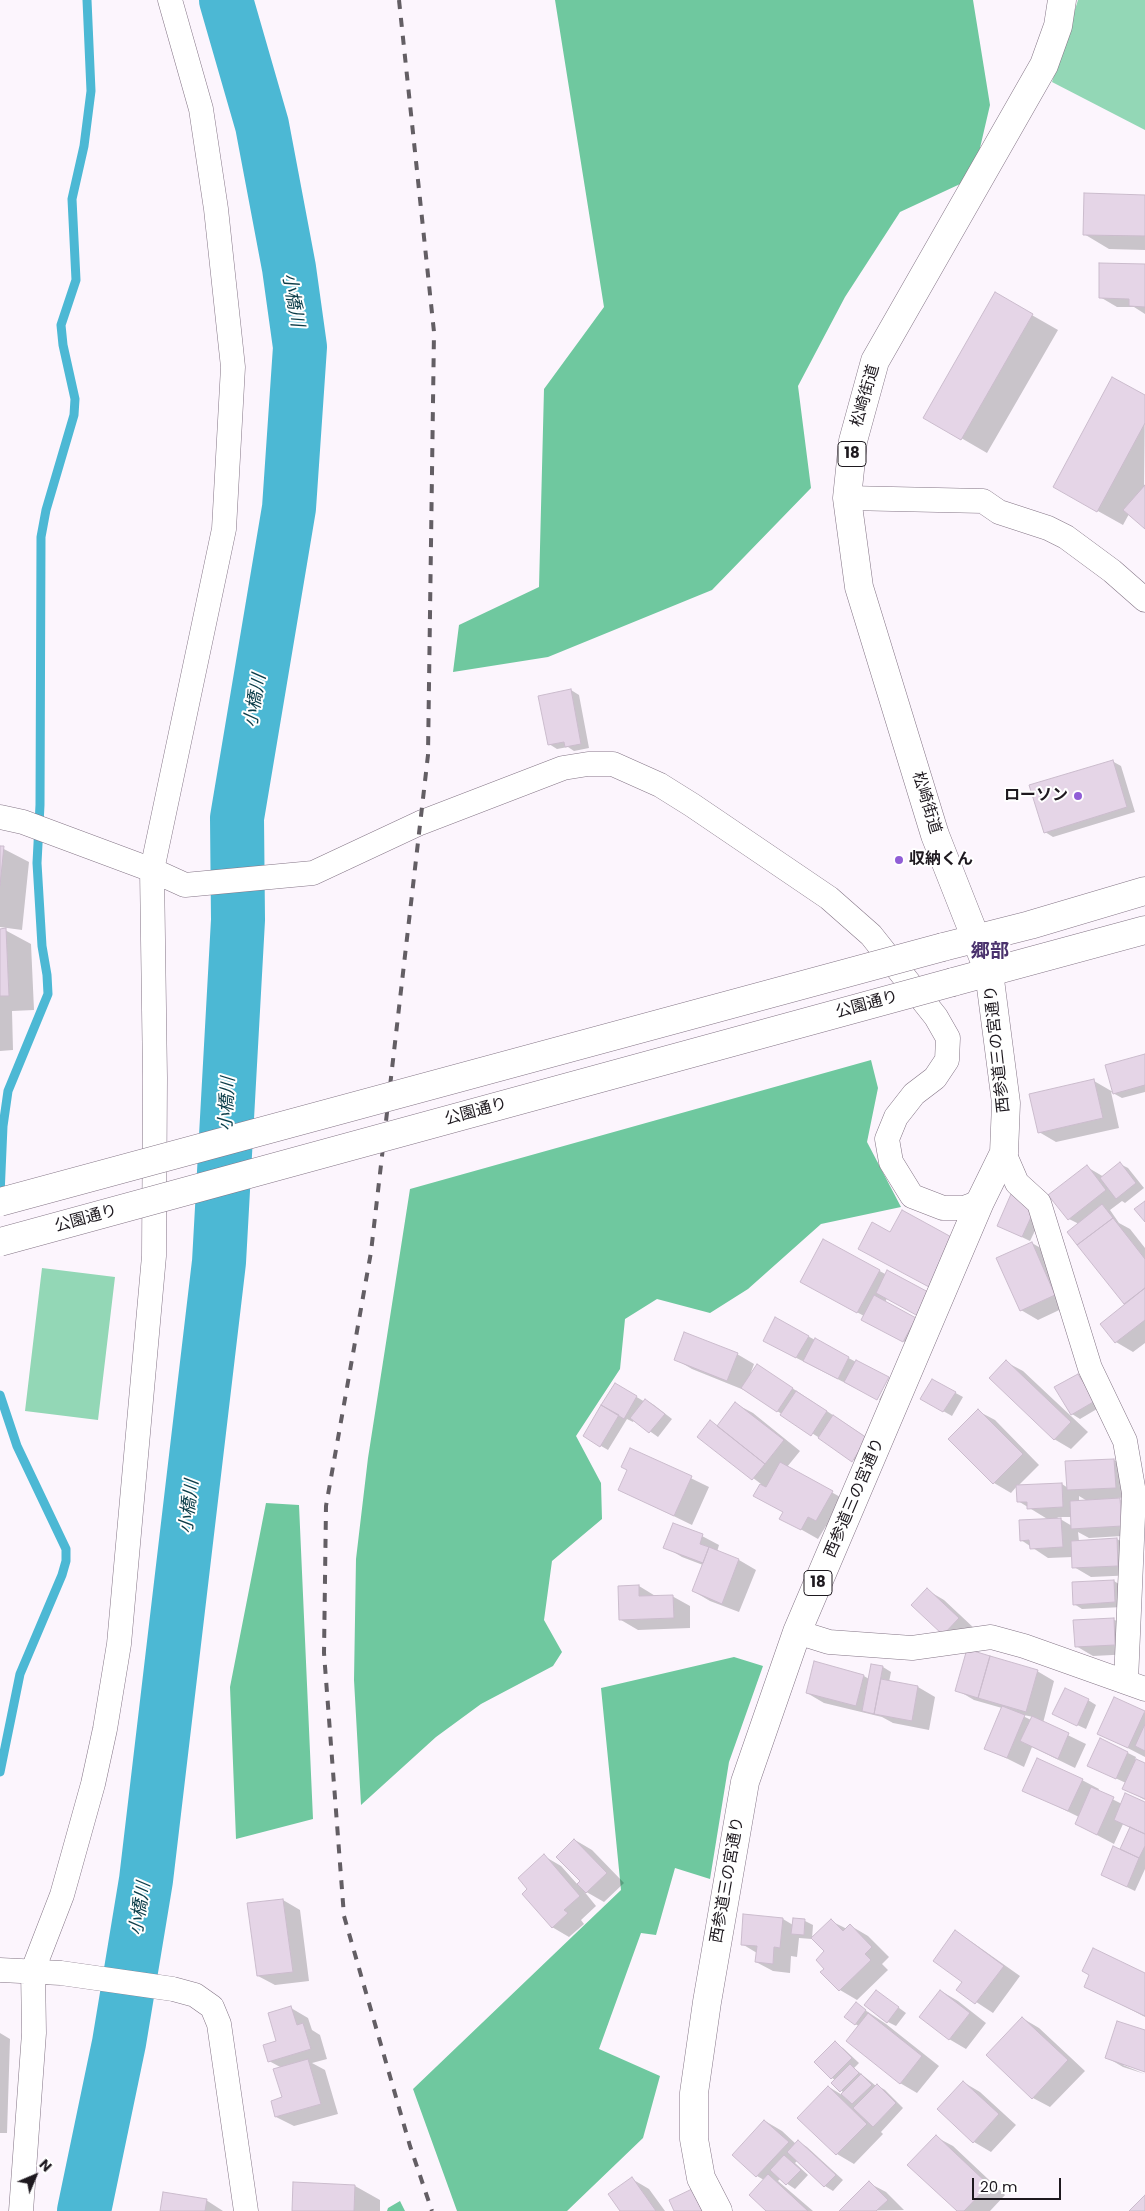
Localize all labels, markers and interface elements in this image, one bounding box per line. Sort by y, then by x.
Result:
water label: 小橋川 [277,272,307,328]
street label: 松崎街道 [848,363,884,429]
road number: 18 [838,442,866,466]
water label: 小橋川 [241,673,271,729]
street label: 松崎街道 [907,770,945,836]
place label: ローソン [1004,786,1068,806]
marker: ローソン [1072,790,1084,802]
place label: 収納くん [909,850,973,870]
marker: 収納くん [893,854,905,866]
district label: 郷部 [971,941,1009,963]
street label: 西参道三の宮通り [982,984,1014,1114]
street label: 公園通り [834,987,900,1023]
water label: 小橋川 [216,1076,240,1132]
street label: 公園通り [443,1094,509,1130]
street label: 公園通り [53,1201,119,1237]
street label: 西参道三の宮通り [821,1435,889,1561]
water label: 小橋川 [176,1479,204,1535]
road number: 18 [804,1570,832,1596]
street label: 西参道三の宮通り [707,1815,749,1945]
water label: 小橋川 [126,1881,156,1937]
north arrow [10,2151,60,2201]
text: N [35,2155,56,2176]
scale bar [975,2168,1064,2200]
text: 20 m [980,2176,1018,2197]

